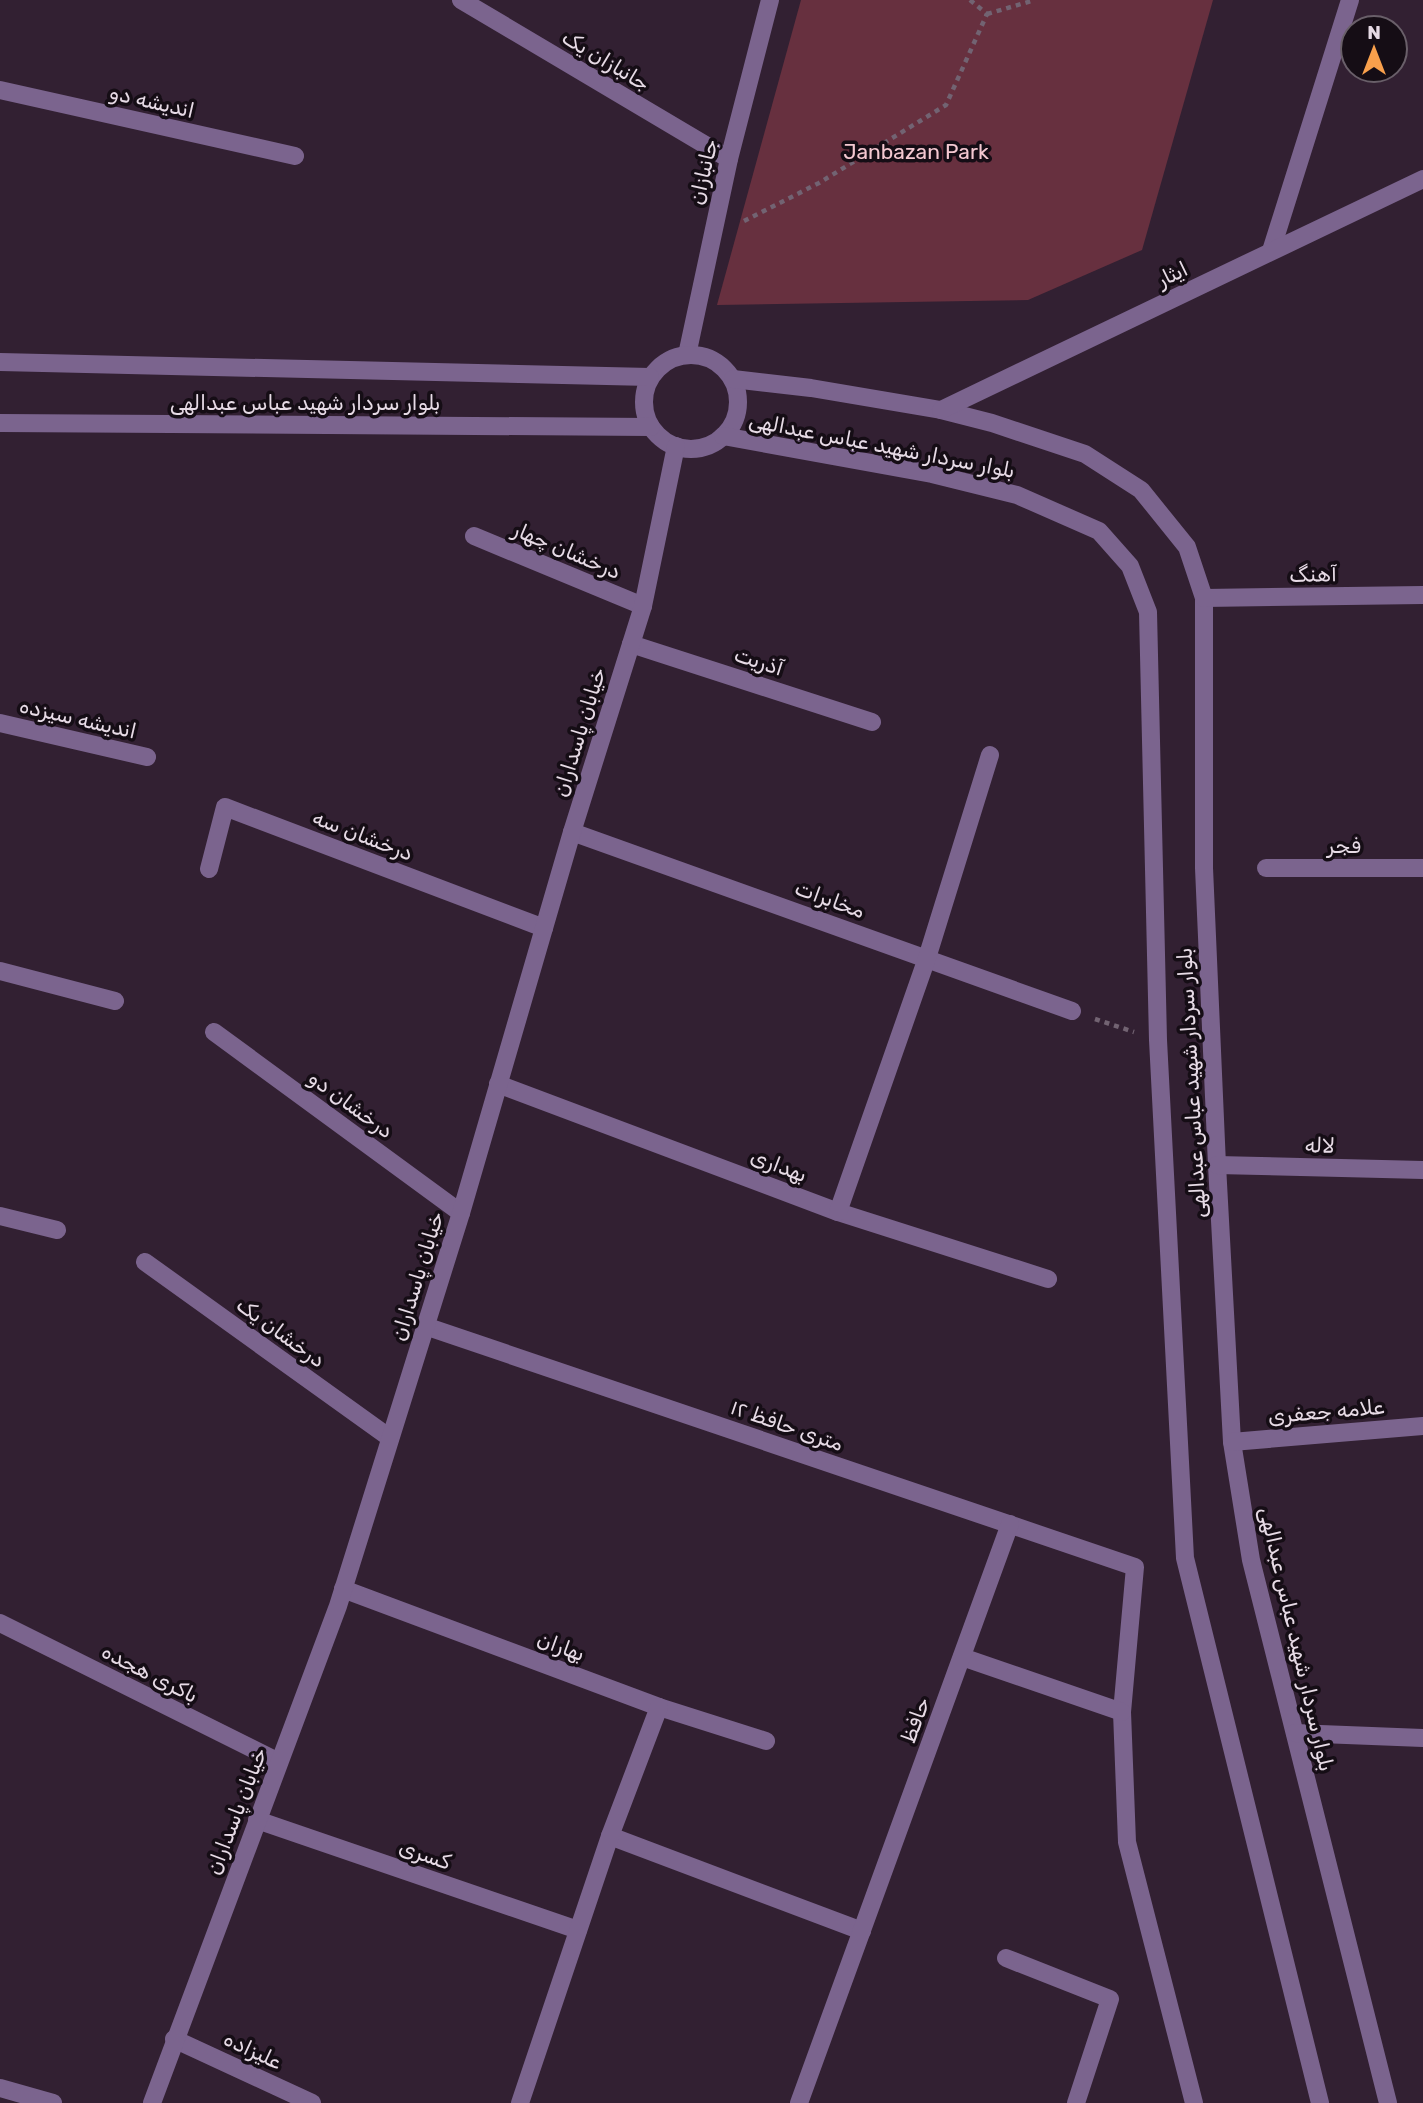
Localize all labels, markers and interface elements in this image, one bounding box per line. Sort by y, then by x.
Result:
north arrow [1339,14,1409,84]
text: N [1367,21,1381,44]
street label: جانبازان یک [558,24,654,96]
street label: اندیشه دو [107,79,197,124]
street label: جانبازان [683,137,723,207]
park label: Janbazan Park [843,139,989,164]
street label: ایثار [1151,256,1192,293]
street label: بلوار سردار شهید عباس عبدالهی [170,390,440,415]
street label: بلوار سردار شهید عباس عبدالهی [747,407,1017,483]
street label: درخشان چهار [507,515,625,585]
street label: آهنگ [1289,561,1337,587]
street label: آذریت [731,641,787,681]
street label: خیابان پاسداران [547,664,612,800]
street label: اندیشه سیزده [17,692,139,744]
street label: درخشان سه [309,804,417,866]
street label: فجر [1325,833,1361,858]
street label: مخابرات [792,875,868,923]
street label: بلوار سردار شهید عباس عبدالهی [1171,947,1211,1219]
street label: درخشان دو [303,1065,398,1144]
street label: لاله [1304,1132,1336,1158]
street label: بهداری [747,1143,811,1187]
street label: خیابان پاسداران [385,1208,450,1344]
street label: درخشان یک [232,1292,330,1372]
street label: علامه جعفری [1267,1393,1385,1429]
street label: ۱۲ متری حافظ [727,1394,847,1456]
street label: بلوار سردار شهید عباس عبدالهی [1254,1504,1340,1774]
street label: بهاران [534,1626,588,1666]
street label: باکری هجده [98,1638,202,1708]
street label: حافظ [895,1694,935,1746]
street label: خیابان پاسداران [200,1744,274,1879]
street label: کسری [396,1834,455,1875]
street label: علیزاده [220,2026,286,2074]

